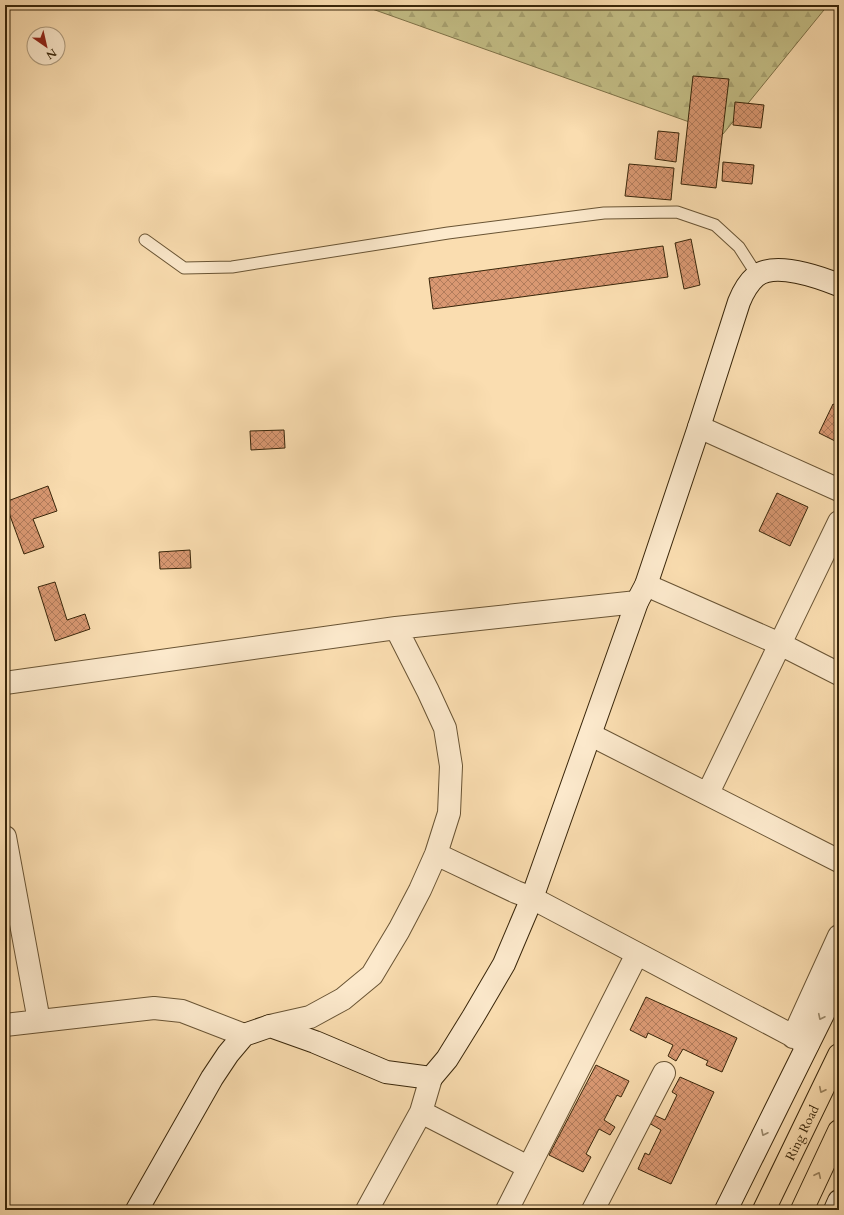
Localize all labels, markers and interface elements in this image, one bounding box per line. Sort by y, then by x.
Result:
north arrow [26,26,66,66]
text: N [43,45,59,63]
one-way arrow [818,1012,826,1020]
one-way arrow [819,1086,827,1093]
street label: Ring Road [781,1102,823,1164]
one-way arrow [761,1129,769,1136]
one-way arrow [813,1171,821,1179]

